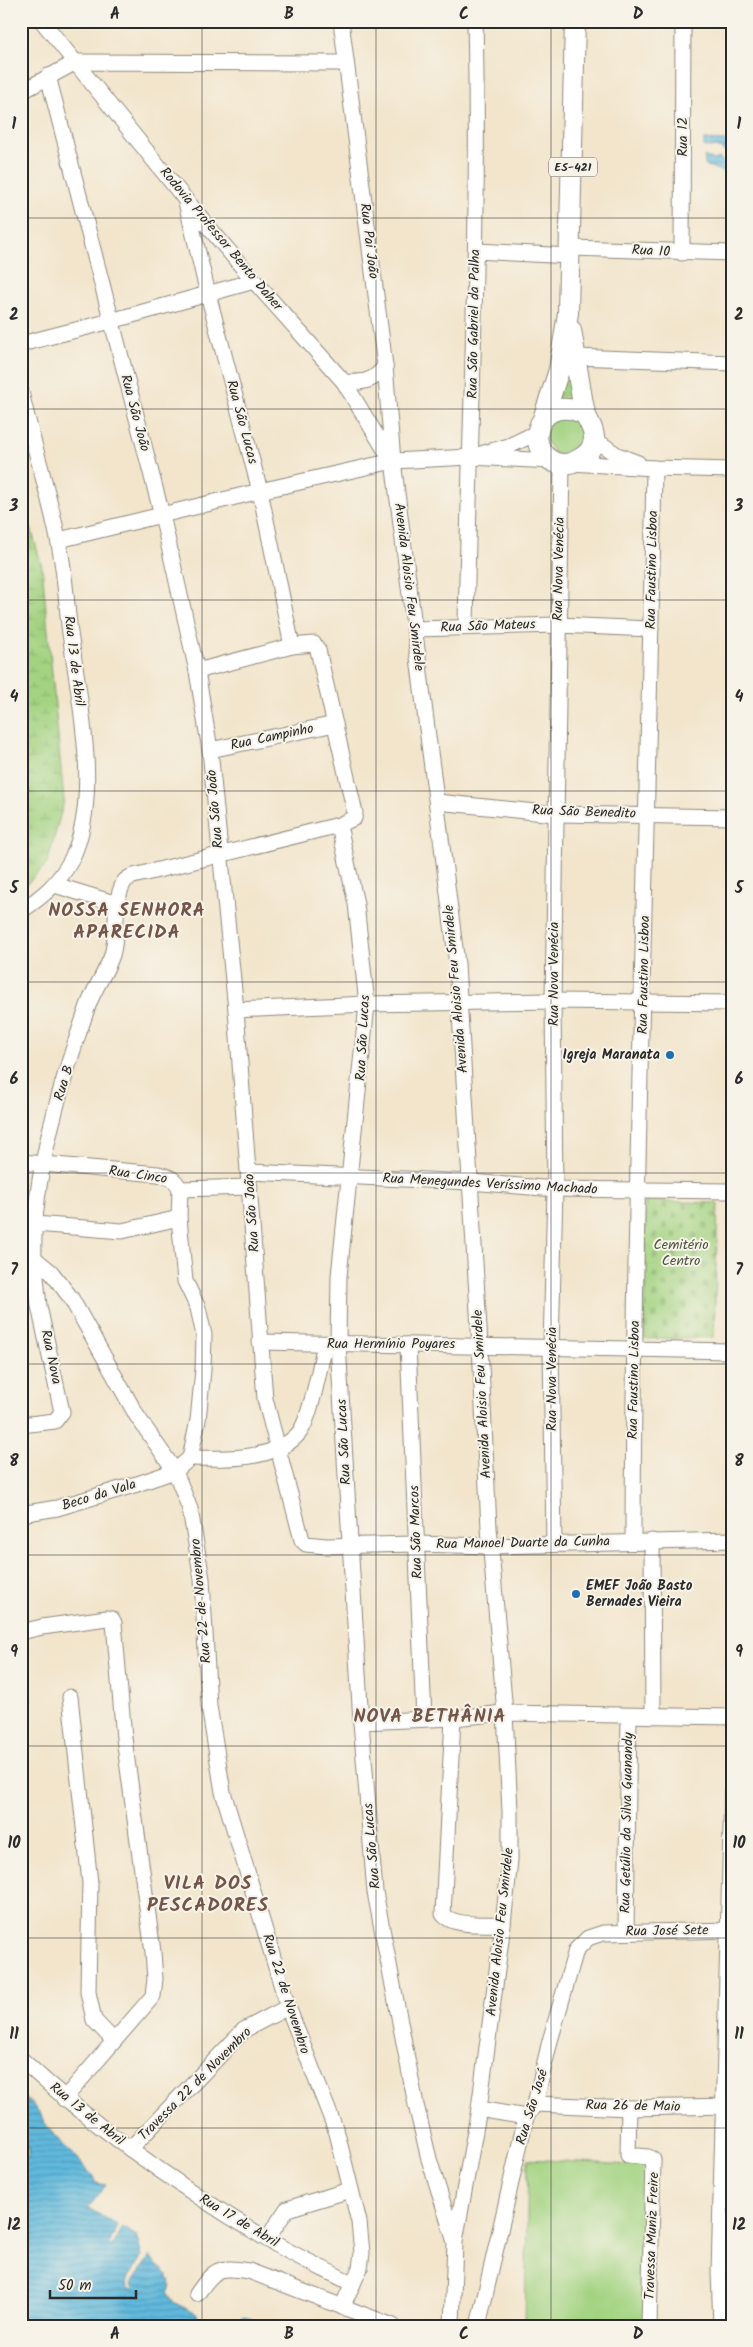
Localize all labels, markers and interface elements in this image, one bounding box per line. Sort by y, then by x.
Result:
text: A [110,2,120,27]
text: B [284,2,294,27]
text: C [459,2,469,27]
text: D [633,2,644,27]
text: 1 [12,112,17,137]
text: 1 [737,112,742,137]
street label: Rua 12 [672,117,694,157]
road number: ES-421 [549,158,597,176]
street label: Rodovia Professor Bento Daher [154,162,289,317]
street label: Rua Pai João [353,202,385,280]
street label: Rua 10 [631,239,671,263]
street label: Rua São Gabriel da Palha [462,249,486,399]
text: 2 [9,303,19,328]
text: 2 [734,303,744,328]
street label: Rua São João [114,372,156,454]
street label: Rua São Lucas [220,378,264,467]
text: 3 [9,494,19,519]
text: 3 [734,494,744,519]
street label: Avenida Aloisio Feu Smirdele [388,502,430,673]
street label: Rua Faustino Lisboa [640,510,664,630]
street label: Rua Nova Venécia [547,517,571,621]
street label: Rua São Mateus [440,613,536,639]
street label: Rua 13 de Abril [58,614,91,708]
text: 4 [10,685,19,710]
text: 4 [735,685,744,710]
street label: Rua Campinho [228,717,316,757]
street label: Rua São João [201,769,229,849]
street label: Rua São Benedito [532,799,636,825]
text: 5 [9,876,20,901]
text: 5 [734,876,745,901]
district label: NOSSA SENHORA APARECIDA [48,896,206,948]
street label: Avenida Aloisio Feu Smirdele [438,903,474,1074]
street label: Rua Faustino Lisboa [632,915,656,1035]
street label: Rua Nova Venécia [543,922,565,1026]
street label: Rua São Lucas [350,994,376,1082]
place label: Igreja Maranata [563,1044,660,1066]
marker: Igreja Maranata [664,1049,676,1061]
street label: Rua B [48,1062,80,1103]
text: 6 [10,1067,19,1092]
text: 6 [735,1067,744,1092]
street label: Rua Cinco [107,1160,169,1190]
street label: Rua Menegundes Veríssimo Machado [382,1167,598,1201]
street label: Rua São João [238,1173,266,1253]
park label: Cemitério Centro [653,1234,709,1272]
text: 7 [10,1258,18,1283]
text: 7 [735,1258,743,1283]
street label: Avenida Aloisio Feu Smirdele [467,1308,497,1479]
street label: Rua Faustino Lisboa [622,1320,646,1440]
street label: Rua Nova Venécia [541,1327,563,1431]
street label: Rua Nova [34,1328,68,1386]
street label: Rua Hermínio Poyares [327,1333,455,1355]
street label: Rua São Lucas [331,1398,357,1486]
text: 8 [9,1449,19,1474]
text: 8 [734,1449,744,1474]
street label: Beco da Vala [59,1473,139,1517]
street label: Rua São Marcos [403,1485,429,1579]
street label: Rua Manoel Duarte da Cunha [436,1530,610,1556]
street label: Rua 22 de Novembro [185,1538,217,1664]
place label: EMEF João Basto Bernades Vieira [586,1575,693,1613]
marker: EMEF João Basto Bernades Vieira [570,1588,582,1600]
text: 9 [10,1640,18,1665]
text: 9 [735,1640,743,1665]
district label: NOVA BETHÂNIA [354,1702,507,1732]
street label: Rua Getúlio da Silva Guanandy [614,1732,640,1914]
street label: Rua São Lucas [357,1802,387,1890]
text: 10 [7,1831,21,1856]
text: 10 [732,1831,746,1856]
street label: Avenida Aloisio Feu Smirdele [480,1846,520,2017]
district label: VILA DOS PESCADORES [147,1869,269,1921]
street label: Rua José Sete [625,1919,709,1943]
street label: Rua 22 de Novembro [256,1931,316,2057]
text: 11 [9,2022,19,2047]
street label: Travessa 22 de Novembro [133,2022,257,2146]
text: 11 [734,2022,744,2047]
street label: Rua São José [510,2066,554,2148]
street label: Rua 13 de Abril [45,2077,130,2152]
street label: Rua 26 de Maio [585,2094,681,2118]
street label: Travessa Muniz Freire [639,2171,665,2300]
street label: Rua 17 de Abril [195,2188,284,2254]
text: 12 [7,2213,21,2238]
text: 12 [732,2213,746,2238]
scale bar [50,2267,136,2299]
text: 50 m [58,2274,92,2298]
text: A [110,2322,120,2347]
text: B [284,2322,294,2347]
text: C [459,2322,469,2347]
text: D [633,2322,644,2347]

